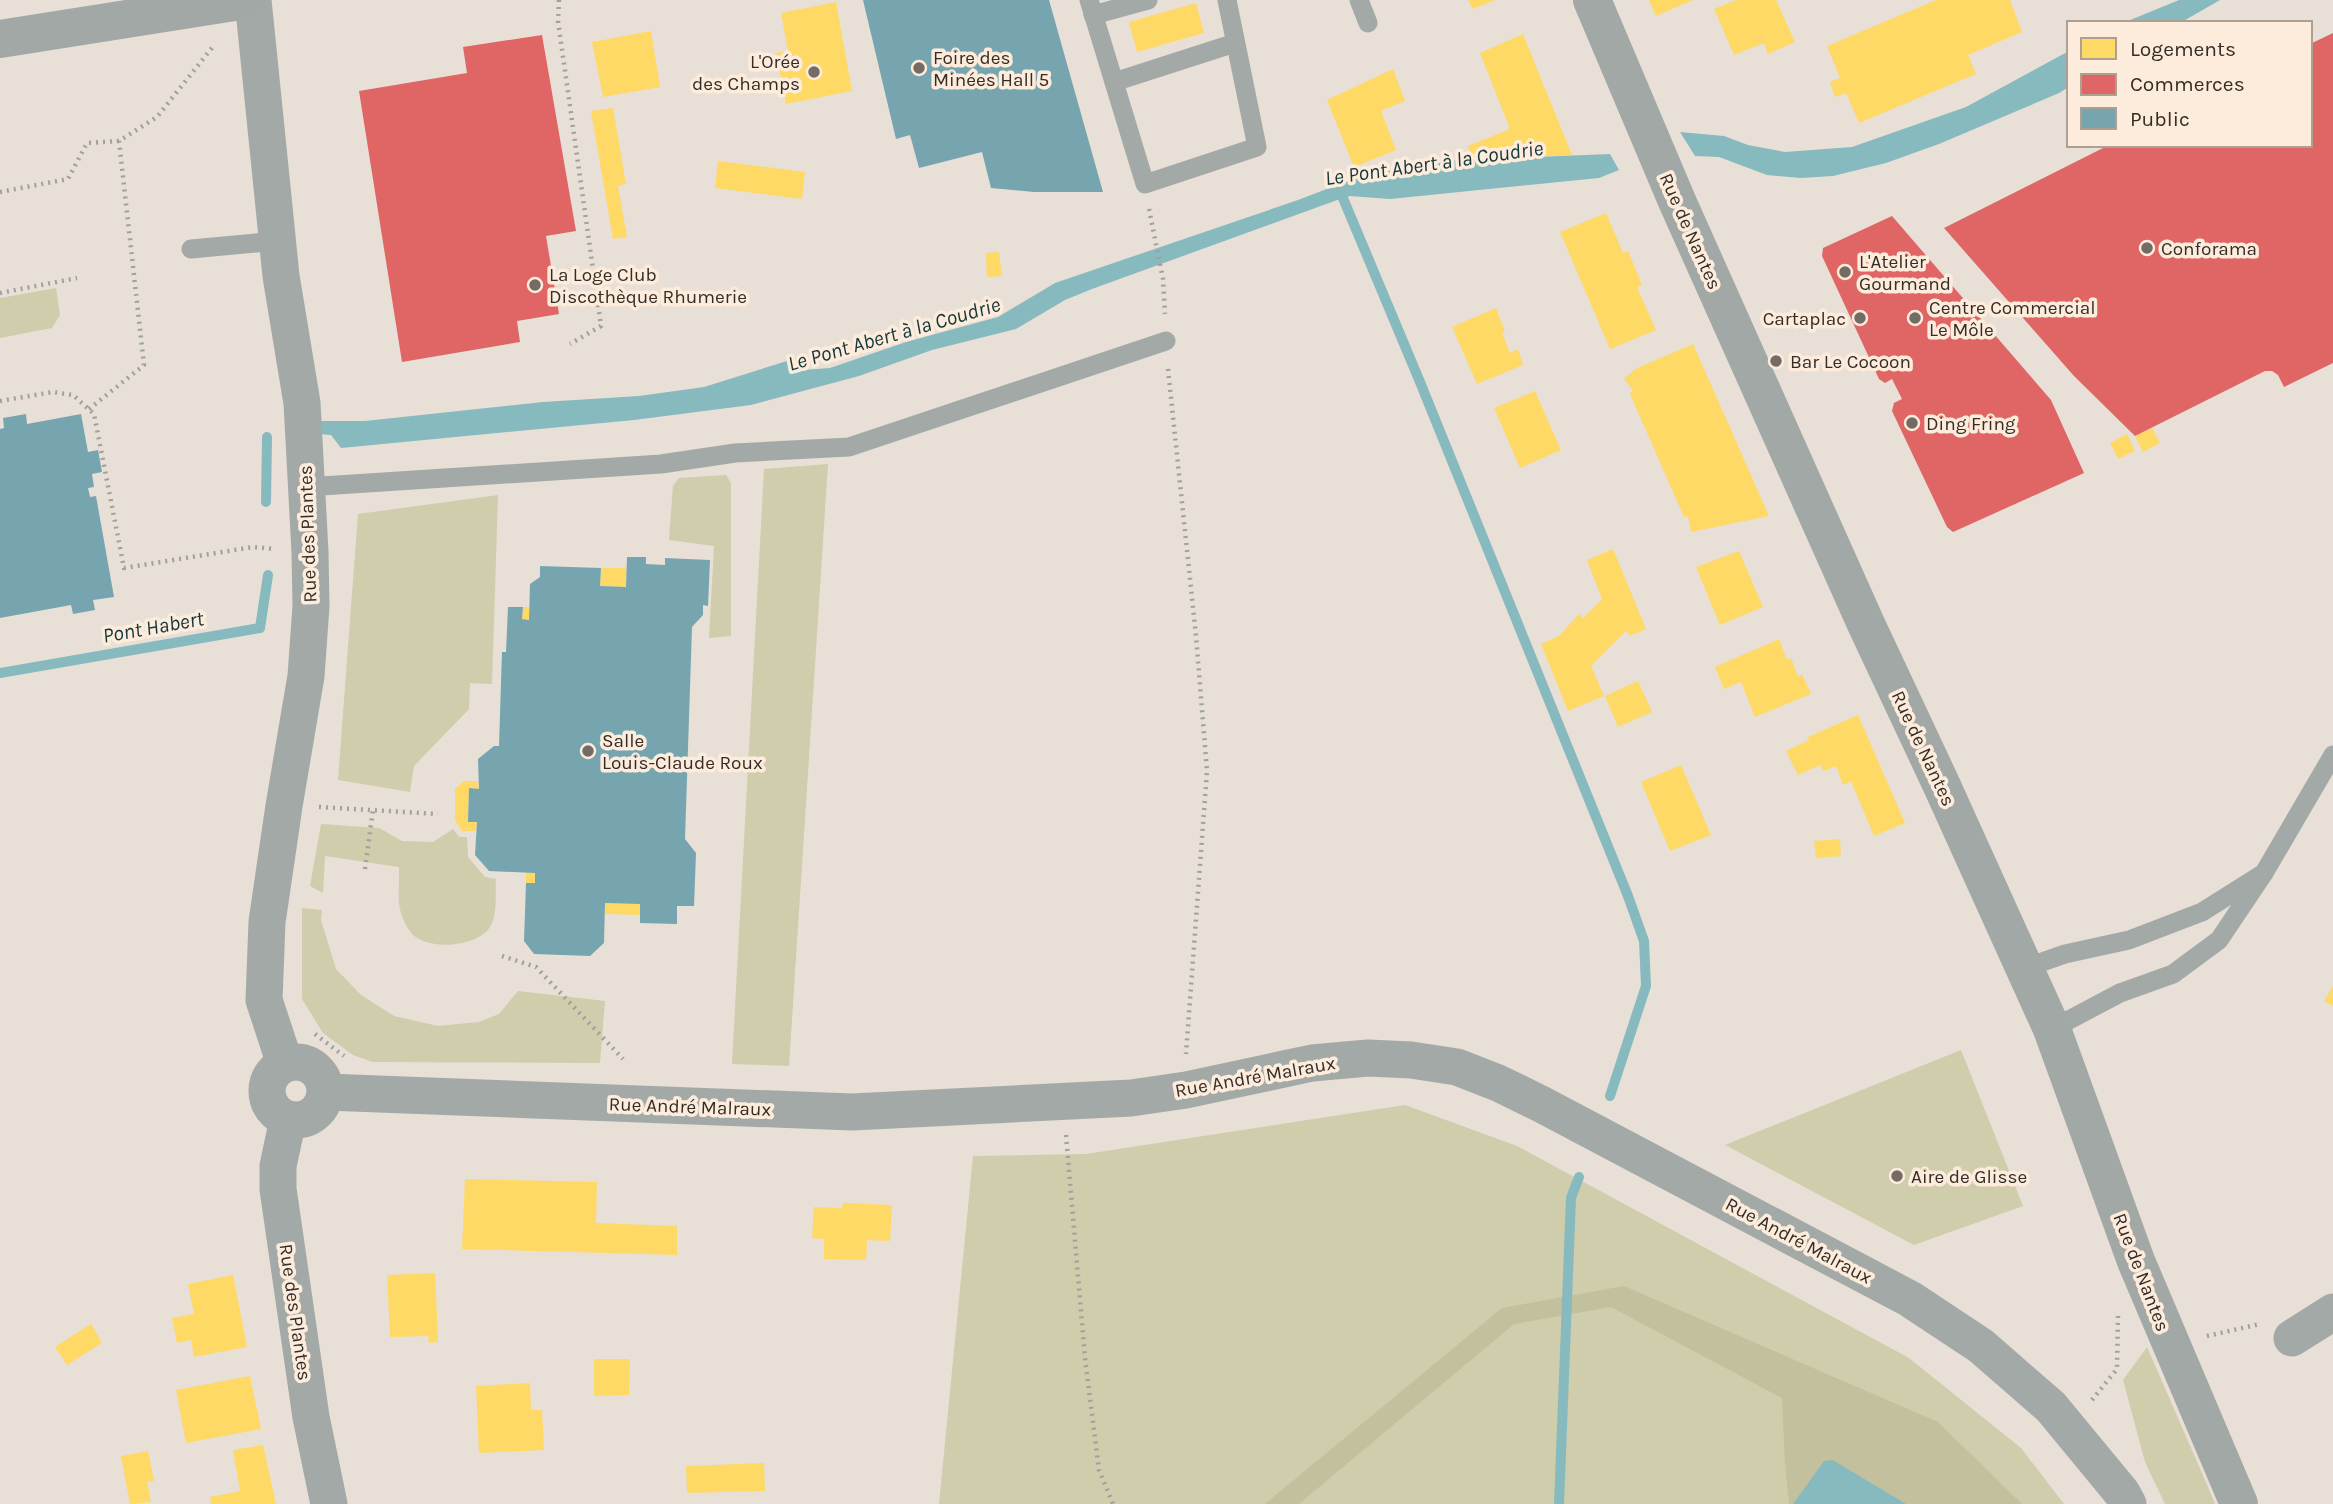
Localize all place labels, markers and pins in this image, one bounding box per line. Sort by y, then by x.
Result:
place label: Foire des Minées Hall 5 [933,47,1049,91]
place label: L'Orée des Champs [692,51,800,95]
marker: Foire des Minées Hall 5 [911,60,927,76]
marker: L'Orée des Champs [806,64,822,80]
place label: Conforama [2161,238,2257,260]
marker: Conforama [2139,240,2155,256]
place label: L'Atelier Gourmand [1859,251,1951,295]
place label: La Loge Club Discothèque Rhumerie [549,264,747,308]
marker: L'Atelier Gourmand [1837,264,1853,280]
marker: La Loge Club Discothèque Rhumerie [527,277,543,293]
place label: Centre Commercial Le Môle [1929,297,2096,341]
place label: Cartaplac [1763,308,1846,330]
marker: Cartaplac [1852,310,1868,326]
marker: Centre Commercial Le Môle [1907,310,1923,326]
place label: Bar Le Cocoon [1790,351,1911,373]
marker: Bar Le Cocoon [1768,353,1784,369]
place label: Ding Fring [1926,413,2016,435]
marker: Ding Fring [1904,415,1920,431]
place label: Salle Louis-Claude Roux [602,730,763,774]
marker: Salle Louis-Claude Roux [580,743,596,759]
place label: Aire de Glisse [1911,1166,2027,1188]
marker: Aire de Glisse [1889,1168,1905,1184]

